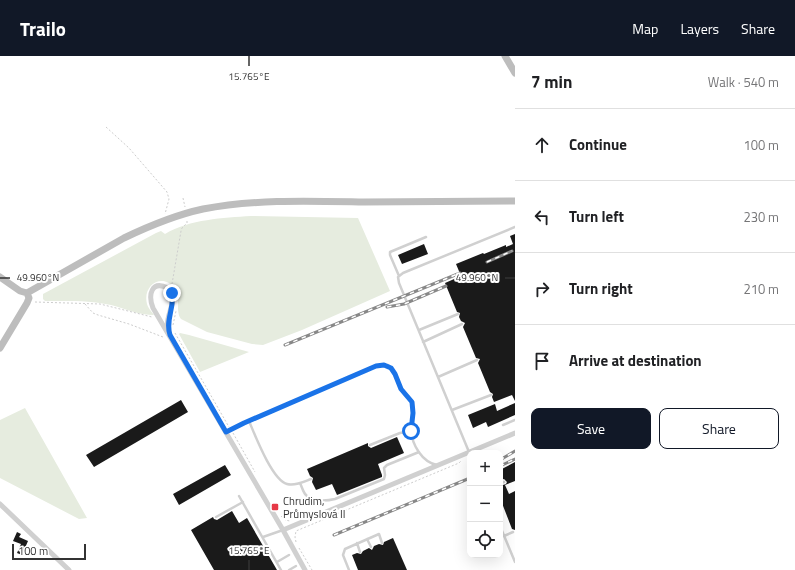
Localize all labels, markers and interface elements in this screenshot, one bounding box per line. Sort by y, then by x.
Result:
text: Trailo [20,14,66,43]
text: Map [632,18,658,39]
text: Layers [680,18,719,39]
text: Share [741,18,775,39]
text: 15.765°E [228,69,270,84]
text: 7 min [531,69,572,95]
text: Walk · 540 m [708,72,779,92]
text: Continue [569,133,627,156]
icon: ahead [531,134,553,156]
text: 100 m [743,135,779,155]
text: Turn left [569,205,624,228]
icon: left [531,206,553,228]
text: 230 m [743,207,779,227]
text: 49.960°N [17,270,59,285]
text: 49.960°N [456,270,498,285]
text: Turn right [569,277,633,300]
icon: right [531,278,553,300]
text: 210 m [743,279,779,299]
route end [163,284,181,302]
text: Arrive at destination [569,349,702,372]
icon: arrive [531,350,553,372]
button: Save [531,408,651,449]
button: Share [659,408,779,449]
route start [402,422,420,440]
map controls [467,450,503,558]
button: + [467,450,503,486]
button: − [467,486,503,522]
place label: Chrudim, Průmyslová II [283,493,345,522]
marker: Chrudim, Průmyslová II [270,502,280,512]
button: locate [467,522,503,558]
scale bar [12,542,86,561]
text: 100 m [18,543,48,559]
text: 15.765°E [228,543,270,558]

